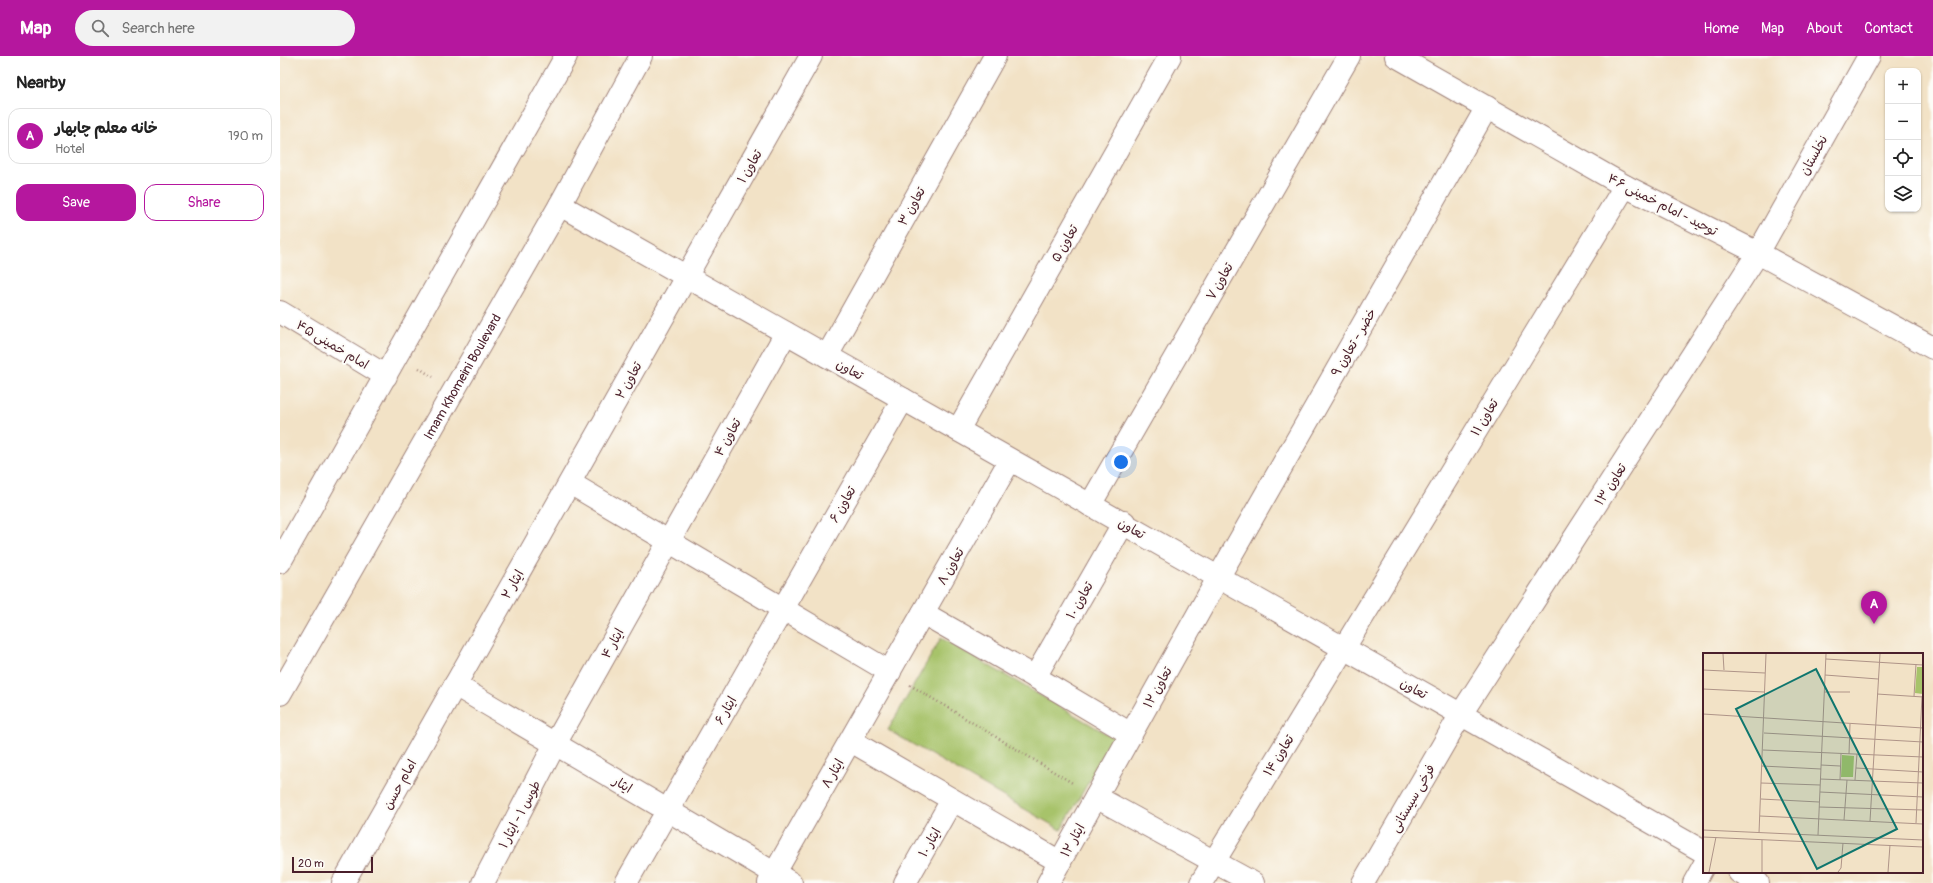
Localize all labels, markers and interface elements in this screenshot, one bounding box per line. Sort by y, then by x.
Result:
search box [75,10,355,46]
text: Map [20,16,51,40]
icon: search [89,17,111,39]
text: Search here [121,19,195,38]
text: Home [1704,20,1739,37]
text: Map [1761,20,1784,37]
text: About [1806,20,1842,37]
text: Contact [1864,20,1913,37]
map controls [1885,68,1921,212]
button: + [1885,68,1921,104]
text: Nearby [16,72,65,93]
button: − [1885,104,1921,140]
text: خانه معلم چابهار [55,119,158,138]
text: A [26,128,34,144]
text: 190 m [228,128,263,144]
street label: نخلستان [1796,133,1831,178]
button: locate [1885,140,1921,176]
text: Hotel [55,141,85,157]
street label: تعاون ۱ [734,147,766,186]
street label: توحید - امام خمینی ۴۶ [1604,170,1720,241]
button: layers [1885,176,1921,212]
button: Save [16,184,136,221]
button: Share [144,184,264,221]
street label: تعاون ۳ [895,184,929,229]
street label: تعاون ۵ [1048,222,1082,265]
street label: تعاون ۷ [1203,260,1237,303]
street label: خضر - تعاون ۹ [1328,305,1380,380]
street label: Imam Khomeini Boulevard [421,311,505,442]
street label: امام خمینی ۴۵ [292,317,372,375]
street label: تعاون [833,356,866,384]
street label: تعاون ۲ [612,359,646,402]
street label: تعاون ۱۱ [1468,396,1502,439]
street label: تعاون ۴ [711,415,745,459]
your location [1111,452,1131,472]
street label: تعاون ۱۳ [1591,460,1630,508]
street label: تعاون ۶ [826,483,860,525]
street label: تعاون [1115,515,1148,543]
street label: تعاون ۸ [934,545,968,588]
street label: ایثار ۲ [498,567,528,602]
street label: تعاون ۱۰ [1063,579,1097,622]
pin: A [1861,591,1887,624]
street label: ایثار ۴ [598,626,628,661]
inset map [1703,653,1923,873]
street label: تعاون ۱۲ [1140,664,1176,711]
street label: تعاون [1397,675,1430,703]
street label: ایثار ۶ [711,693,740,728]
street label: تعاون ۱۴ [1260,732,1298,779]
street label: ایثار ۸ [818,756,848,791]
street label: امام حسن [380,757,422,813]
street label: فرخی سیستانی [1387,762,1440,836]
street label: ایثار [609,772,635,797]
street label: طوس ۱ - ایثار ۱ [495,778,544,851]
street label: ایثار ۱۲ [1057,821,1089,860]
street label: ایثار ۱۰ [915,825,945,860]
scale bar [292,855,373,874]
text: 20 m [298,857,324,870]

